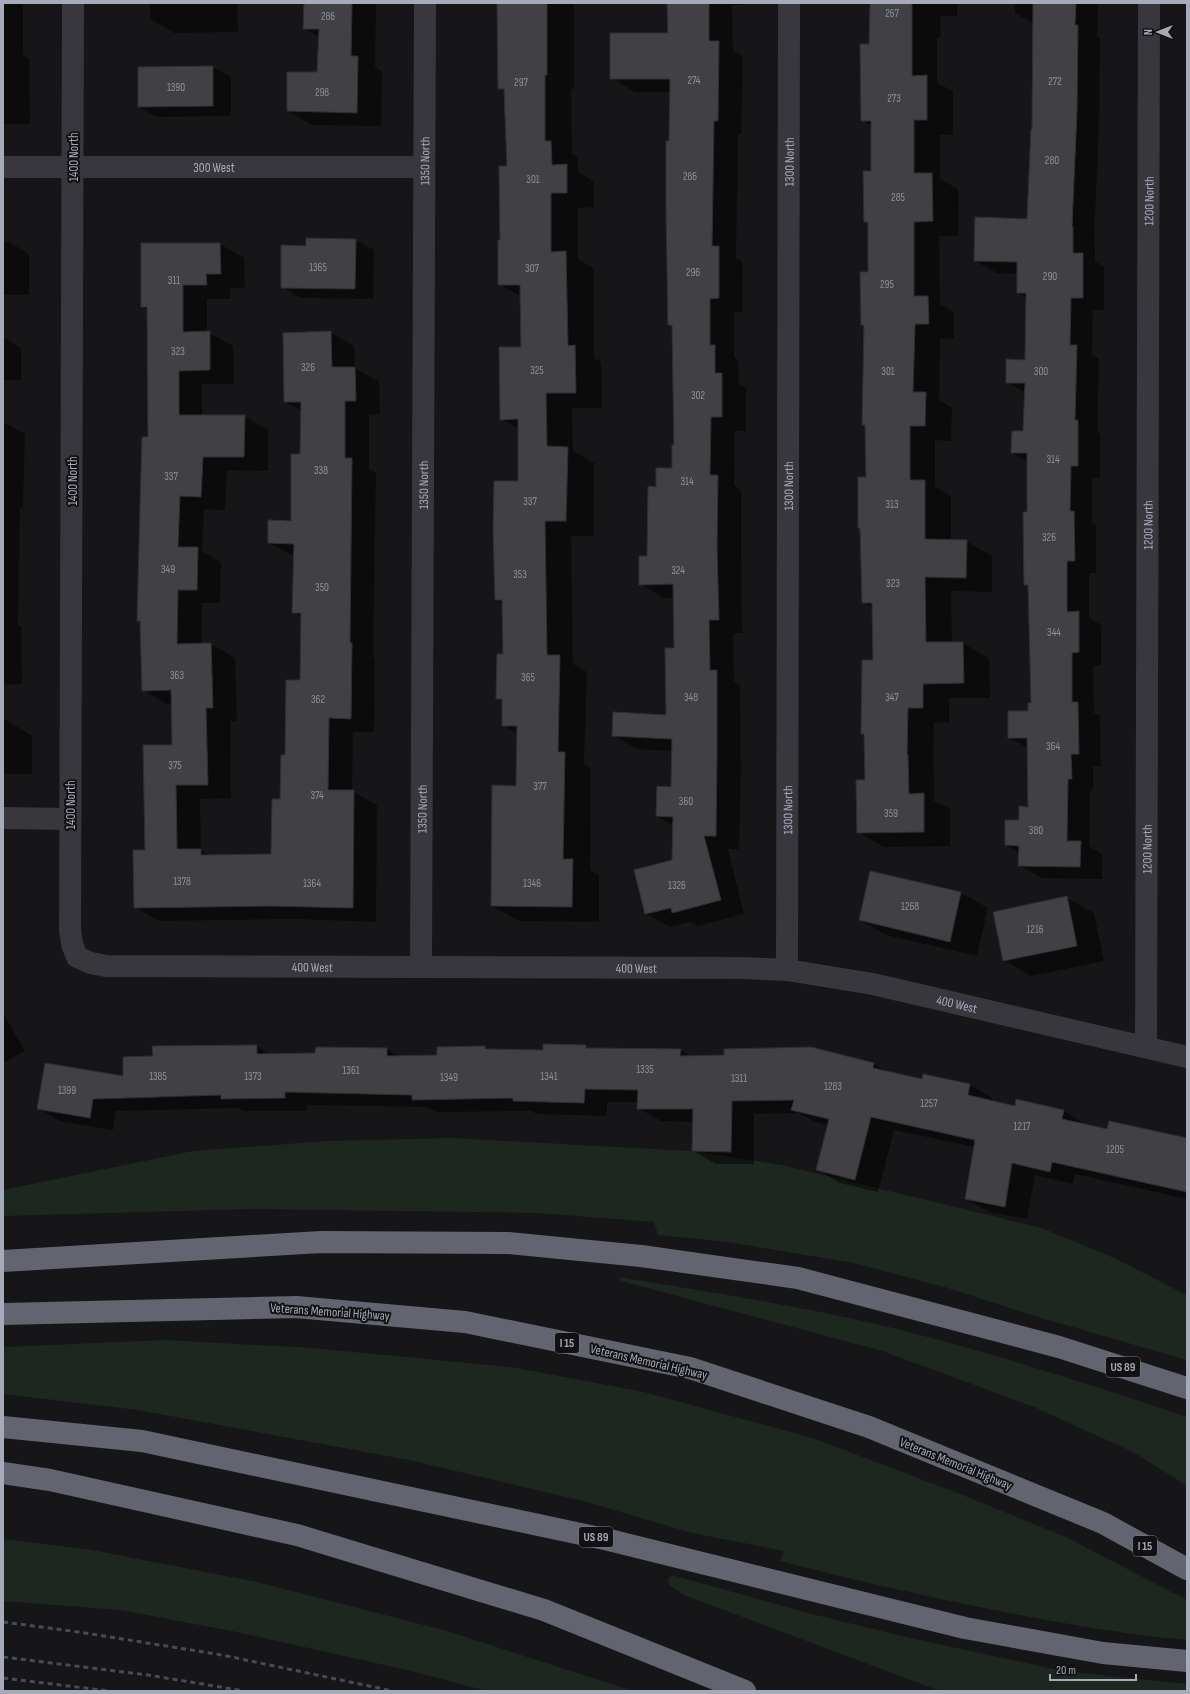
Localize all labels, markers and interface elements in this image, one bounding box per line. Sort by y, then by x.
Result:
house number: 267 [885,7,899,20]
house number: 286 [321,10,335,23]
north arrow [1138,12,1178,52]
text: N [1142,29,1155,35]
house number: 274 [688,74,701,87]
house number: 272 [1048,75,1062,88]
house number: 297 [514,76,528,89]
house number: 1390 [167,81,185,94]
house number: 298 [315,86,329,99]
house number: 273 [887,92,901,105]
street label: 1400 North [66,132,82,182]
street label: 1350 North [417,137,433,185]
street label: 1300 North [782,137,798,187]
house number: 280 [1045,154,1059,167]
street label: 300 West [193,160,235,176]
house number: 286 [683,170,697,183]
house number: 301 [526,173,540,186]
street label: 1200 North [1141,176,1158,226]
house number: 285 [891,191,905,204]
house number: 1365 [309,261,327,274]
house number: 307 [525,262,540,275]
house number: 296 [686,266,700,279]
house number: 290 [1043,270,1057,283]
house number: 311 [168,274,180,287]
house number: 295 [880,278,894,291]
house number: 323 [171,345,185,358]
house number: 326 [301,361,315,374]
house number: 325 [530,364,544,377]
house number: 301 [881,365,895,378]
house number: 300 [1034,365,1048,378]
house number: 302 [691,389,705,402]
house number: 314 [1046,453,1060,466]
street label: 1400 North [65,456,81,506]
street label: 1350 North [416,461,432,509]
street label: 1300 North [781,461,797,511]
house number: 338 [314,464,328,477]
house number: 337 [164,470,178,483]
house number: 314 [680,475,694,488]
house number: 337 [523,495,537,508]
house number: 313 [885,498,899,511]
street label: 1200 North [1140,500,1157,550]
house number: 326 [1042,531,1056,544]
house number: 349 [161,563,175,576]
house number: 324 [671,564,685,577]
house number: 353 [513,568,527,581]
house number: 323 [886,577,900,590]
house number: 350 [315,581,329,594]
house number: 344 [1047,626,1061,639]
house number: 363 [170,669,184,682]
house number: 365 [521,671,535,684]
house number: 348 [684,691,698,704]
house number: 347 [885,691,899,704]
house number: 362 [311,693,325,706]
house number: 364 [1046,740,1061,753]
house number: 375 [168,759,182,772]
street label: 1400 North [63,780,79,830]
house number: 377 [533,780,547,793]
street label: 1350 North [415,785,431,833]
street label: 1300 North [780,785,796,835]
house number: 374 [310,789,324,802]
house number: 360 [679,795,693,808]
house number: 359 [884,807,898,820]
house number: 380 [1029,824,1043,837]
street label: 1200 North [1139,824,1156,874]
house number: 1378 [173,875,191,888]
house number: 1364 [303,877,321,890]
house number: 1346 [523,877,541,890]
house number: 1326 [668,879,686,892]
house number: 1268 [901,900,919,913]
house number: 1216 [1026,923,1044,936]
street label: 400 West [292,960,333,976]
street label: 400 West [616,961,657,977]
street label: 400 West [935,992,979,1017]
house number: 1335 [636,1063,654,1076]
house number: 1361 [342,1064,360,1077]
house number: 1385 [149,1070,167,1083]
house number: 1373 [244,1070,262,1083]
house number: 1341 [541,1070,558,1083]
house number: 1349 [440,1071,458,1084]
house number: 1311 [731,1072,747,1085]
house number: 1283 [824,1080,842,1093]
house number: 1399 [58,1084,76,1097]
house number: 1257 [920,1097,938,1110]
house number: 1217 [1014,1120,1031,1133]
house number: 1205 [1106,1143,1124,1156]
street label: Veterans Memorial Highway [270,1300,390,1324]
road number: I 15 [555,1333,579,1353]
street label: Veterans Memorial Highway [589,1341,709,1383]
road number: US 89 [1106,1357,1140,1377]
street label: Veterans Memorial Highway [897,1434,1014,1494]
road number: US 89 [579,1527,613,1547]
road number: I 15 [1133,1536,1157,1556]
scale bar [1050,1656,1136,1682]
text: 20 m [1056,1663,1076,1678]

